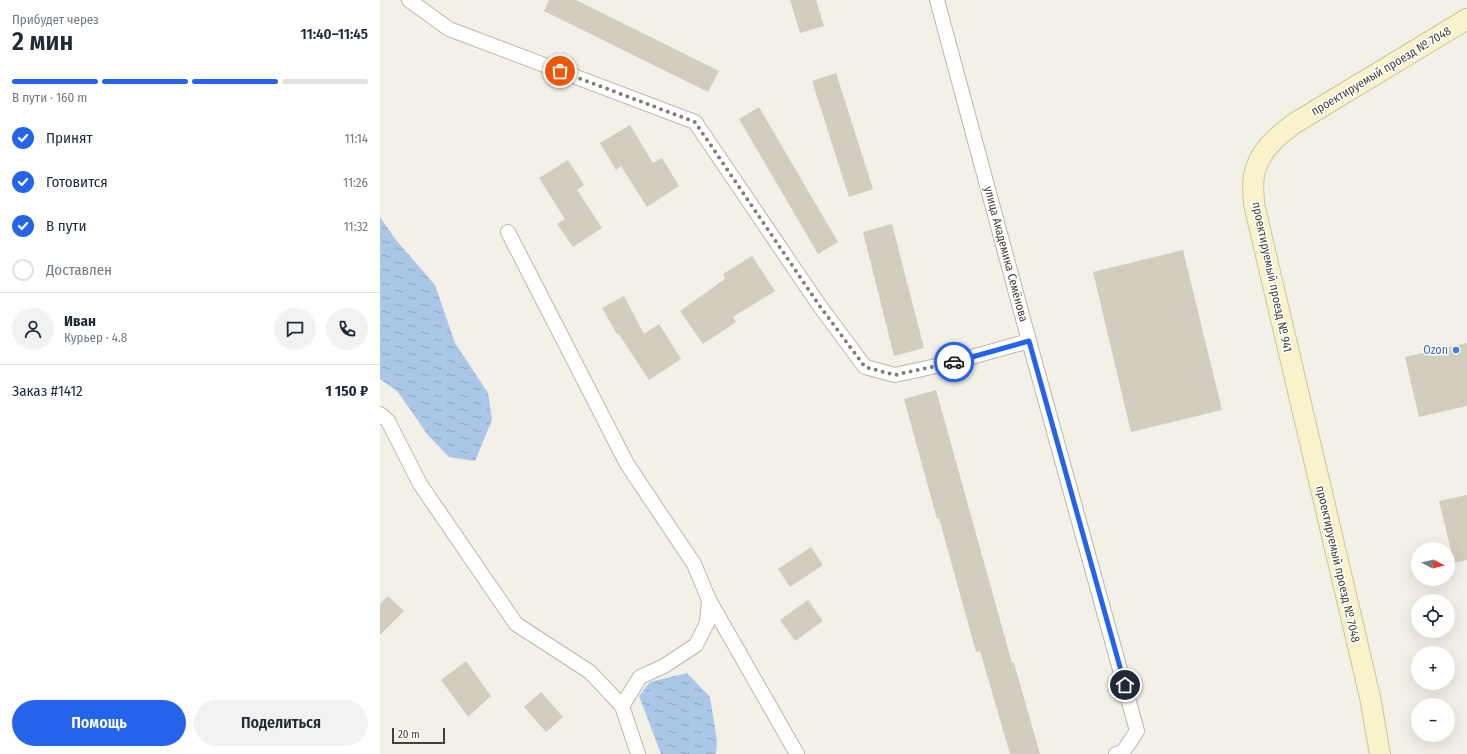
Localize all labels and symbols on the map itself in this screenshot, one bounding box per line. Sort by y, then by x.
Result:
street label: проектируемый проезд № 7048 [1309,24,1453,118]
pin [543,54,577,88]
street label: улица Академика Семёнова [981,185,1031,323]
street label: проектируемый проезд № 941 [1249,201,1295,353]
courier [934,342,974,382]
place label: Ozon [1423,343,1448,357]
marker: Ozon [1451,345,1461,355]
street label: проектируемый проезд № 7048 [1313,484,1363,644]
north arrow [1411,542,1455,586]
pin [1108,668,1142,702]
scale bar [392,726,445,745]

